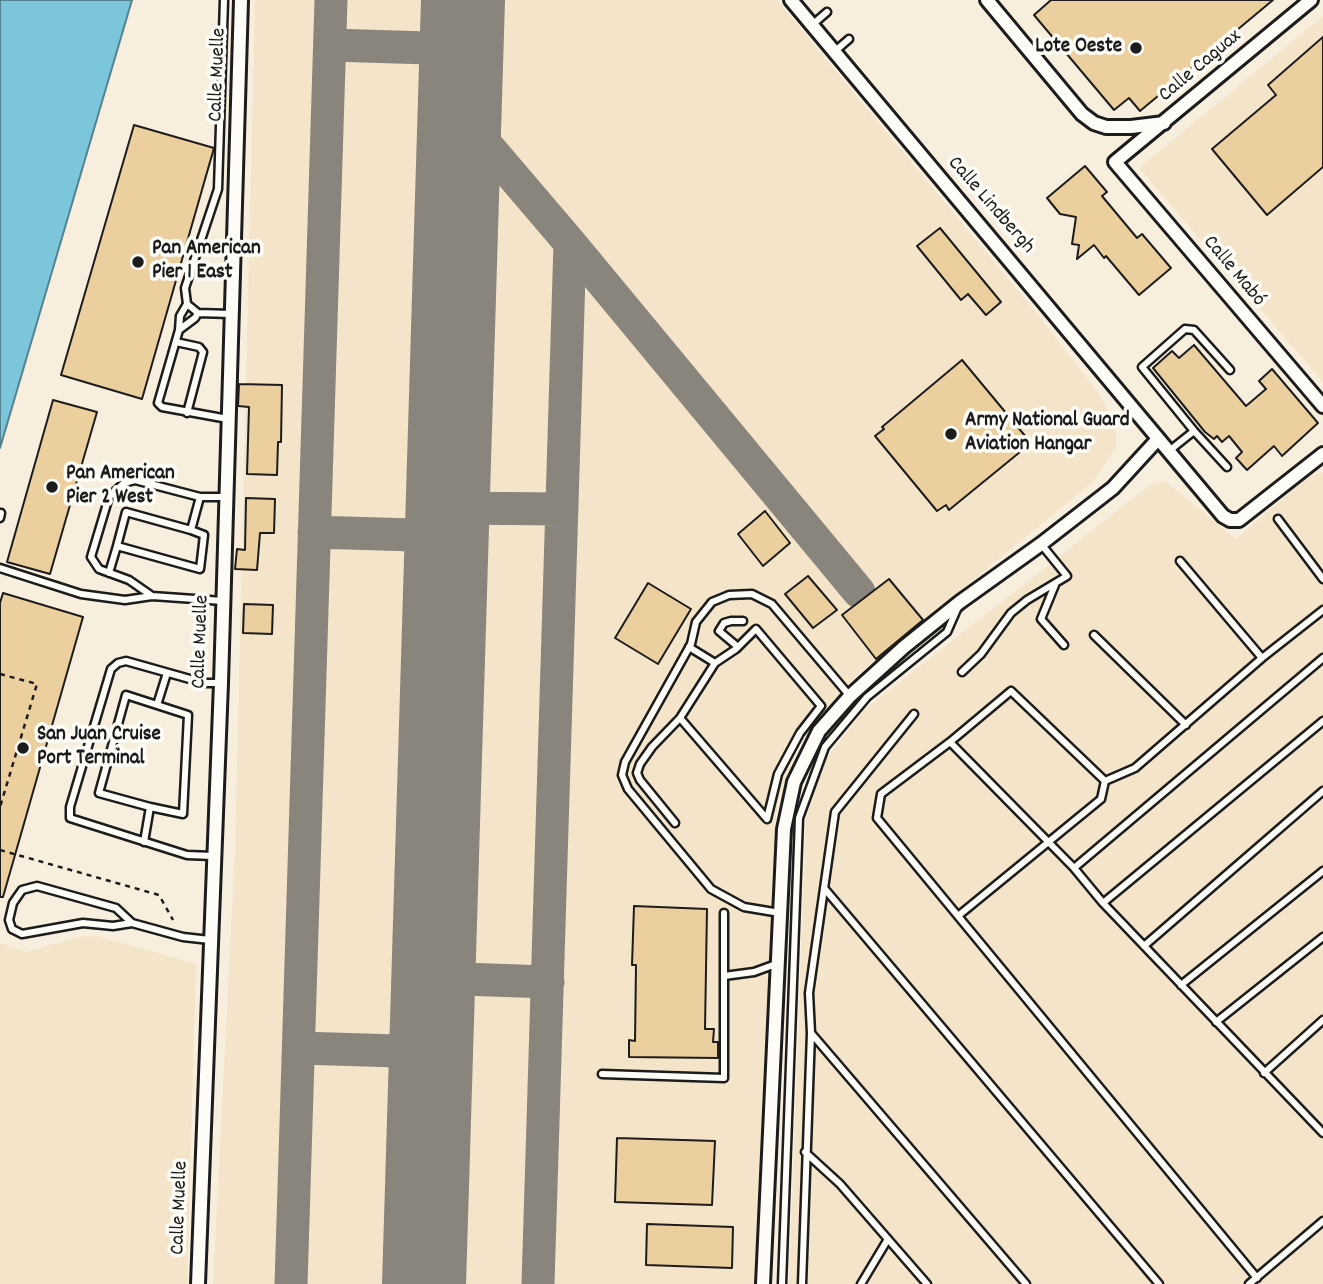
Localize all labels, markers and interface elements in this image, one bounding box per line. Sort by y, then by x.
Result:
street label: Calle Caguax [1154,25,1248,109]
street label: Calle Muelle [205,28,233,122]
place label: Lote Oeste [1035,35,1122,61]
marker: Lote Oeste [1128,40,1144,56]
street label: Calle Lindbergh [941,152,1039,260]
street label: Calle Mabó [1196,231,1270,313]
place label: Pan American Pier 1 East [152,237,261,287]
marker: Pan American Pier 1 East [130,254,146,270]
place label: Army National Guard Aviation Hangar [965,409,1130,459]
marker: Army National Guard Aviation Hangar [943,426,959,442]
place label: Pan American Pier 2 West [66,462,175,512]
marker: Pan American Pier 2 West [44,479,60,495]
street label: Calle Muelle [188,595,216,689]
place label: San Juan Cruise Port Terminal [37,723,161,773]
marker: San Juan Cruise Port Terminal [15,740,31,756]
street label: Calle Muelle [167,1161,195,1255]

